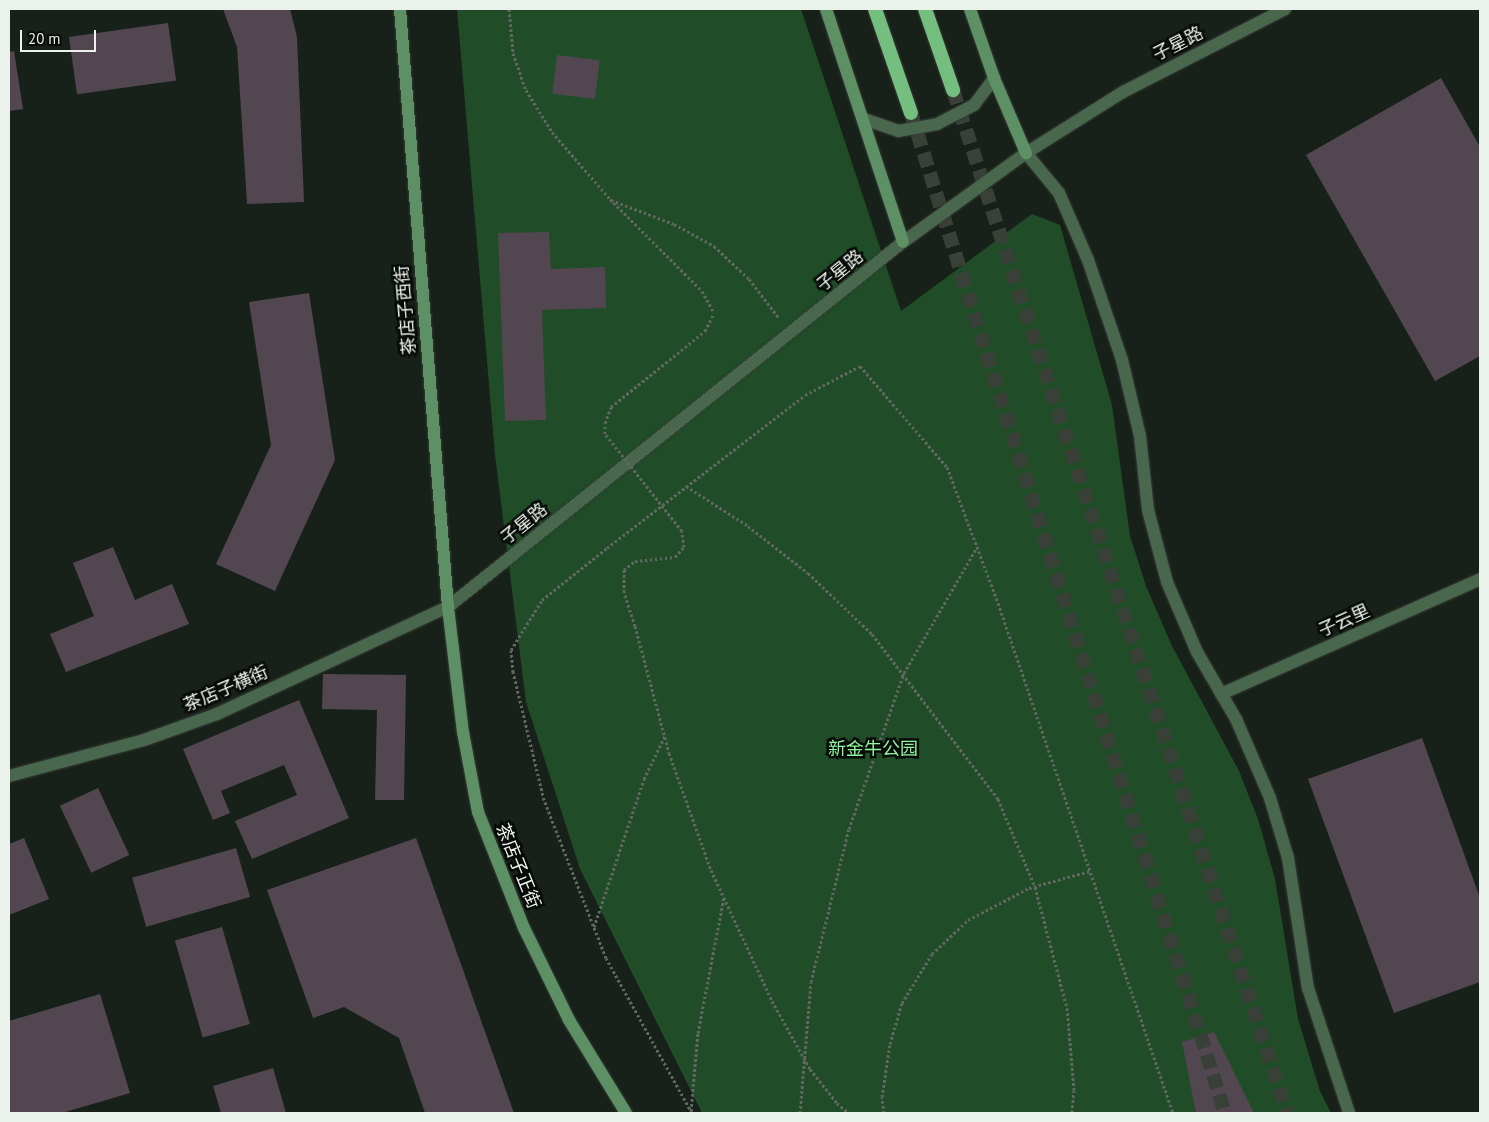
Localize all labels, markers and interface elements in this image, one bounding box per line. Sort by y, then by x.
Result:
scale bar [22,20,99,52]
street label: 子星路 [1149,22,1207,66]
text: 20 m [28,29,61,48]
street label: 子星路 [812,246,868,296]
street label: 茶店子西街 [391,264,421,356]
street label: 子星路 [496,499,552,549]
street label: 子云里 [1315,600,1373,642]
street label: 茶店子横街 [180,661,272,717]
park label: 新金牛公园 [828,738,918,760]
street label: 茶店子正街 [491,820,545,912]

